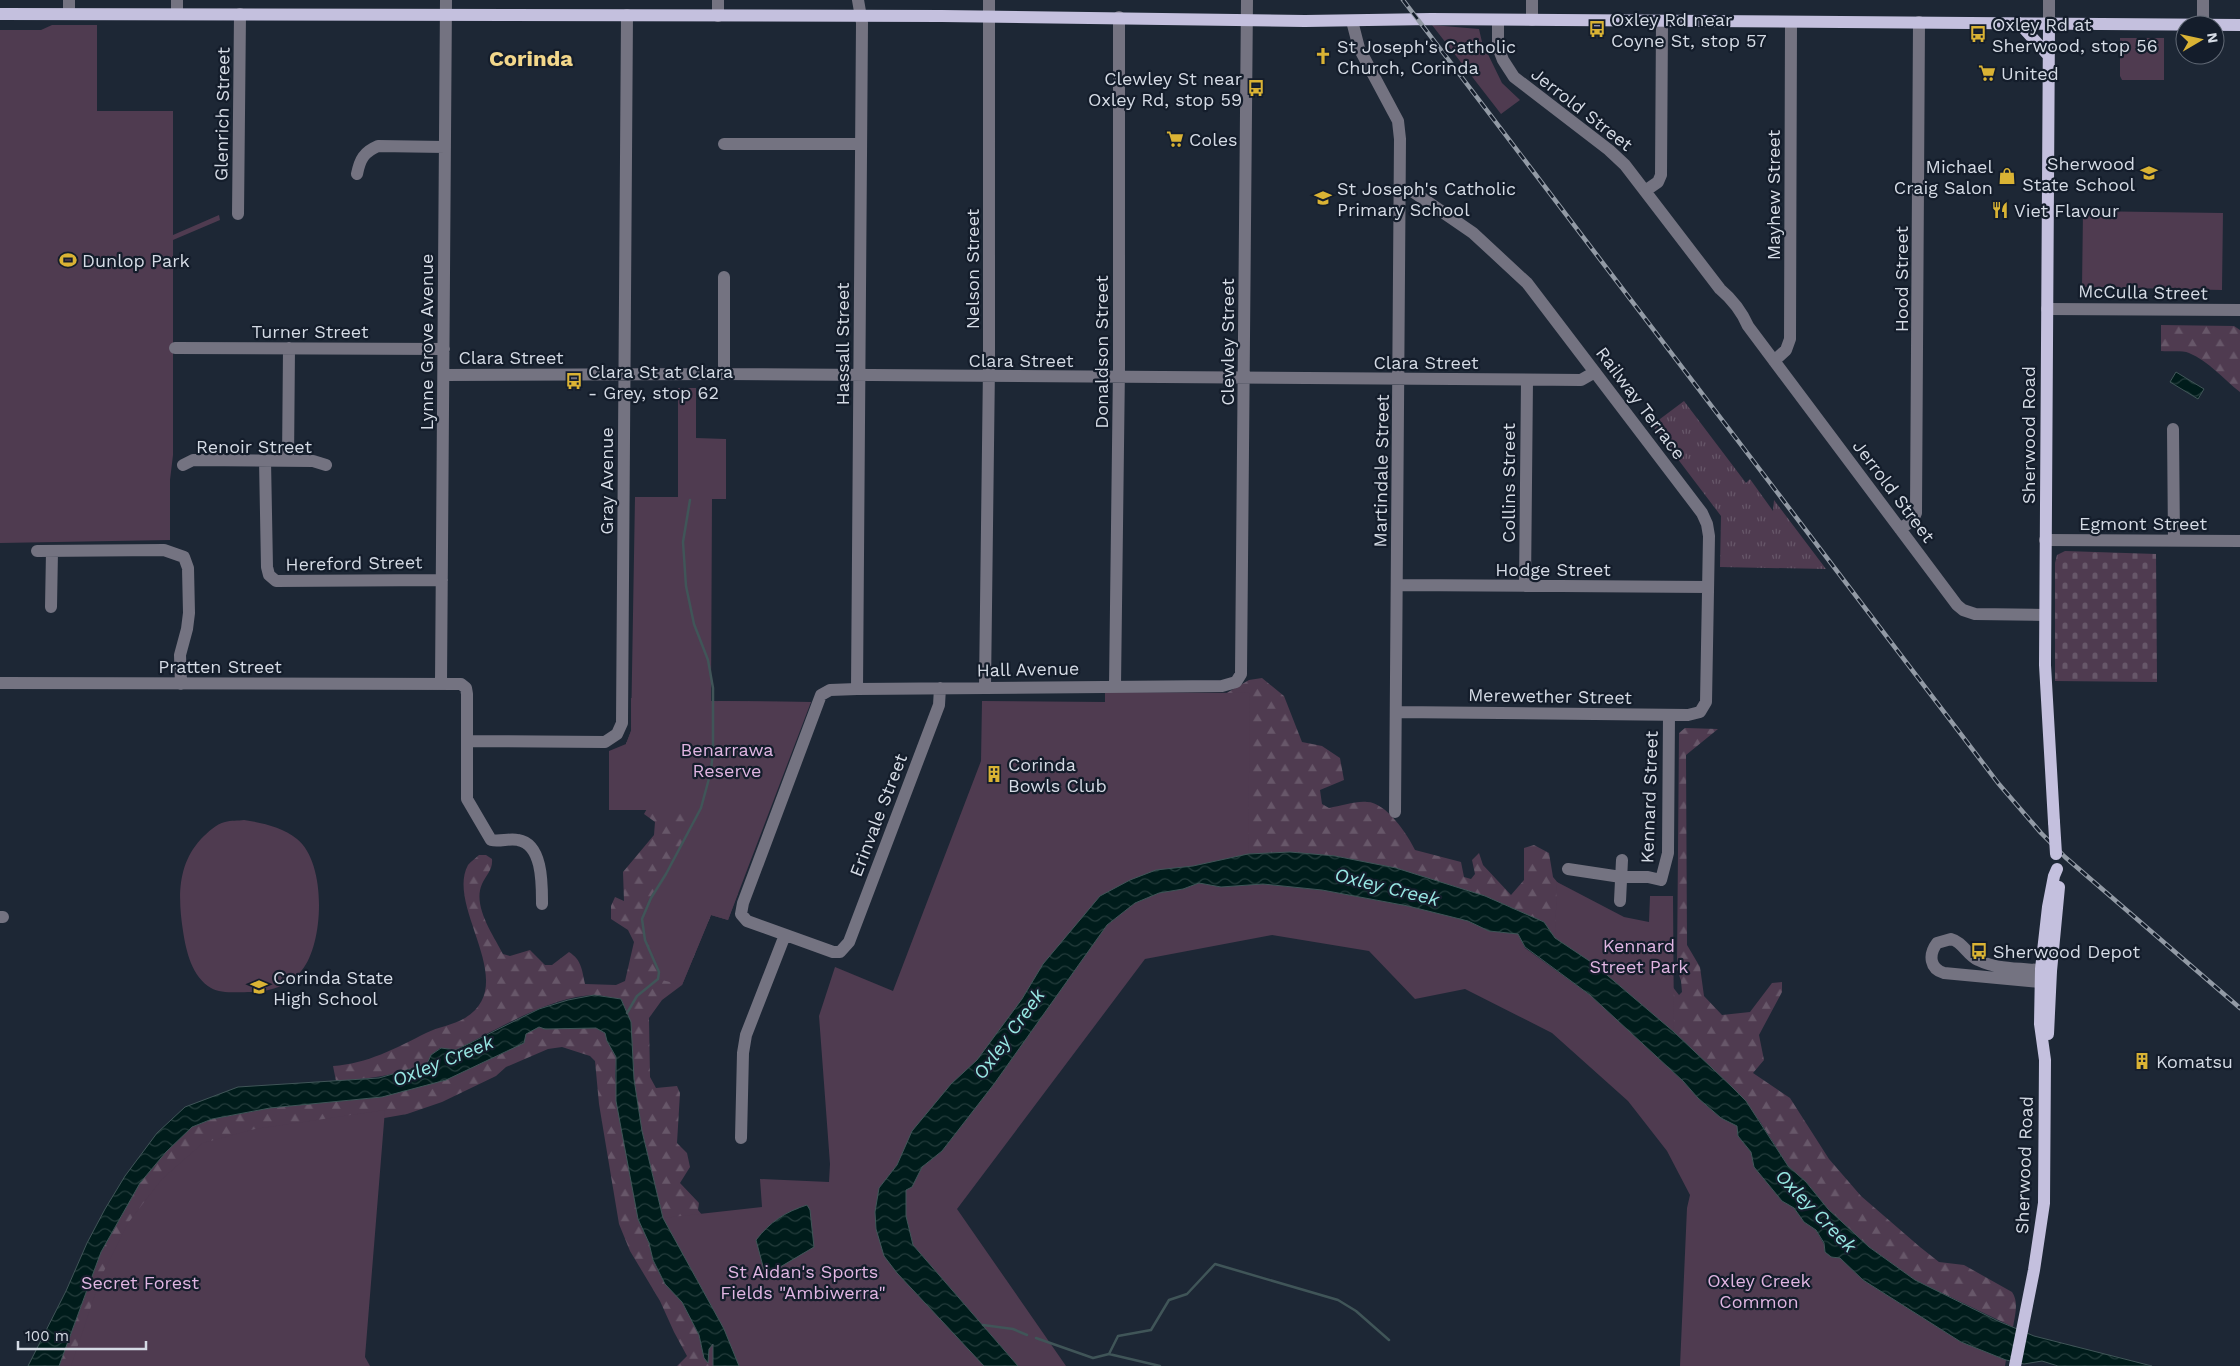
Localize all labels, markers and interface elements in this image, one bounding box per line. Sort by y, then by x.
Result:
place label: Oxley Rd near Coyne St, stop 57 [1611,9,1767,51]
place label: Oxley Rd at Sherwood, stop 56 [1992,14,2158,56]
north arrow [2175,15,2225,65]
bus stop icon: Oxley Rd near Coyne St, stop 57 [1587,19,1607,39]
bus stop icon: Oxley Rd at Sherwood, stop 56 [1968,24,1988,44]
text: N [2204,32,2222,44]
place label: St Joseph's Catholic Church, Corinda [1337,36,1516,78]
district label: Corinda [489,46,573,71]
church icon: St Joseph's Catholic Church, Corinda [1313,46,1333,66]
street label: Glenrich Street [210,47,234,181]
street label: Jerrold Street [1527,63,1637,155]
supermarket icon: United [1977,63,1997,83]
place label: United [2001,63,2059,84]
place label: Clewley St near Oxley Rd, stop 59 [1088,68,1242,110]
bus stop icon: Clewley St near Oxley Rd, stop 59 [1246,78,1266,98]
supermarket icon: Coles [1165,129,1185,149]
place label: Coles [1189,129,1238,150]
street label: Mayhew Street [1763,129,1784,260]
place label: Sherwood State School [2022,153,2135,195]
place label: Michael Craig Salon [1894,156,1993,198]
school or university icon: Sherwood State School [2139,163,2159,183]
shop icon: Michael Craig Salon [1997,166,2017,186]
place label: St Joseph's Catholic Primary School [1337,178,1516,220]
school or university icon: St Joseph's Catholic Primary School [1313,188,1333,208]
restaurant icon: Viet Flavour [1990,200,2010,220]
place label: Viet Flavour [2014,200,2119,221]
street label: Nelson Street [962,208,983,329]
street label: Hood Street [1891,225,1912,332]
sports icon: Dunlop Park [58,250,78,270]
place label: Dunlop Park [82,250,190,271]
street label: Lynne Grove Avenue [416,254,437,430]
street label: Donaldson Street [1091,275,1112,429]
street label: Clewley Street [1217,278,1238,406]
street label: McCulla Street [2078,280,2209,304]
street label: Hassall Street [832,282,853,406]
street label: Turner Street [252,321,369,342]
street label: Railway Terrace [1592,343,1690,463]
street label: Clara Street [458,347,564,368]
street label: Clara Street [968,350,1074,371]
street label: Clara Street [1373,352,1479,373]
place label: Clara St at Clara - Grey, stop 62 [588,361,733,403]
street label: Sherwood Road [2018,366,2039,504]
bus stop icon: Clara St at Clara - Grey, stop 62 [564,371,584,391]
street label: Martindale Street [1369,394,1393,548]
street label: Collins Street [1498,423,1519,543]
street label: Gray Avenue [596,427,617,535]
street label: Renoir Street [196,436,312,457]
street label: Jerrold Street [1849,436,1940,547]
street label: Egmont Street [2079,513,2207,534]
street label: Hereford Street [285,551,423,575]
street label: Hodge Street [1495,559,1611,580]
street label: Pratten Street [158,656,282,677]
street label: Hall Avenue [976,658,1080,680]
street label: Merewether Street [1468,684,1633,708]
street label: Kennard Street [1636,730,1662,864]
park label: Benarrawa Reserve [681,739,773,781]
street label: Erinvale Street [845,750,911,879]
place label: Corinda Bowls Club [1008,754,1107,796]
building icon: Corinda Bowls Club [984,764,1004,784]
water label: Oxley Creek [1332,863,1442,911]
park label: Kennard Street Park [1589,935,1689,977]
bus stop icon: Sherwood Depot [1969,941,1989,961]
place label: Sherwood Depot [1993,941,2140,962]
place label: Corinda State High School [273,967,393,1009]
school or university icon: Corinda State High School [249,977,269,997]
water label: Oxley Creek [968,983,1050,1084]
water label: Oxley Creek [389,1030,497,1092]
building icon: Komatsu [2132,1051,2152,1071]
place label: Komatsu [2156,1051,2233,1072]
street label: Sherwood Road [2011,1096,2037,1234]
water label: Oxley Creek [1771,1165,1862,1258]
park label: St Aidan's Sports Fields "Ambiwerra" [720,1261,886,1303]
park label: Oxley Creek Common [1707,1270,1811,1312]
park label: Secret Forest [81,1272,200,1293]
scale bar [18,1318,145,1350]
text: 100 m [25,1327,69,1345]

